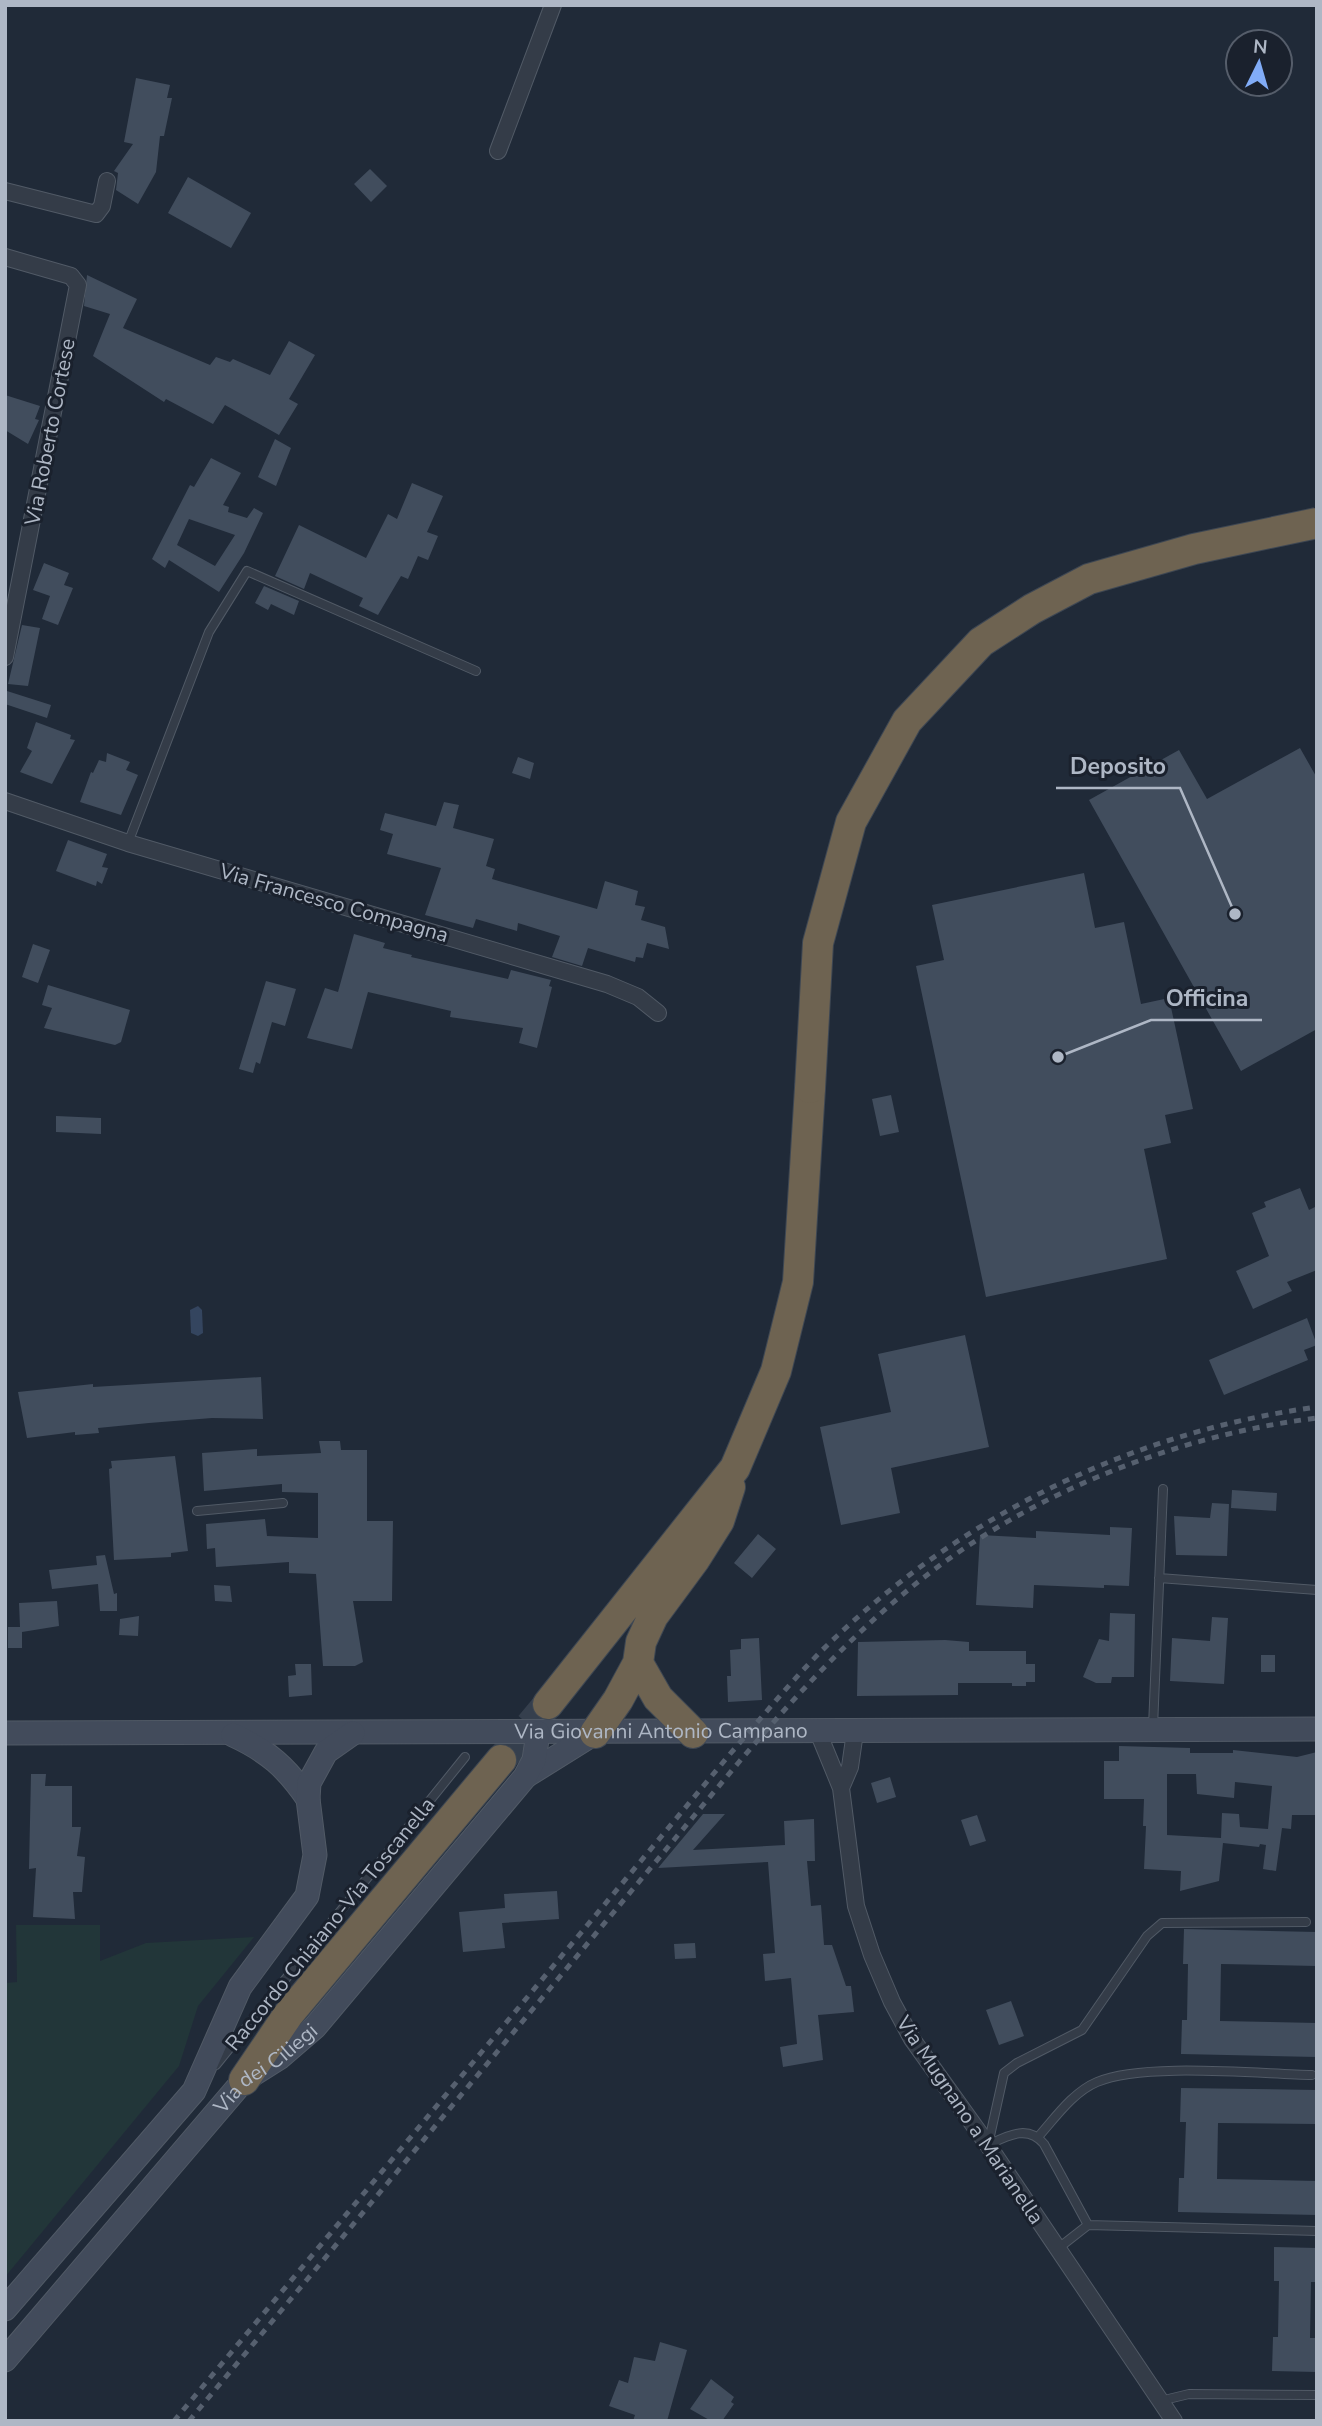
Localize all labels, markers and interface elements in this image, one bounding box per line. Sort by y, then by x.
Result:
north arrow [1224,28,1294,98]
text: N [1252,33,1269,61]
street label: Via Roberto Cortese [18,336,82,529]
callout: Deposito [1056,744,1180,788]
text: Deposito [1070,751,1166,782]
street label: Via Francesco Compagna [215,857,452,949]
callout: Officina [1151,976,1262,1020]
text: Officina [1166,983,1248,1014]
street label: Via Giovanni Antonio Campano [513,1717,808,1745]
street label: Raccordo Chiaiano-Via Toscanella [219,1791,441,2057]
street label: Via Mugnano a Marianella [889,2009,1050,2230]
street label: Via dei Ciliegi [207,2017,323,2120]

